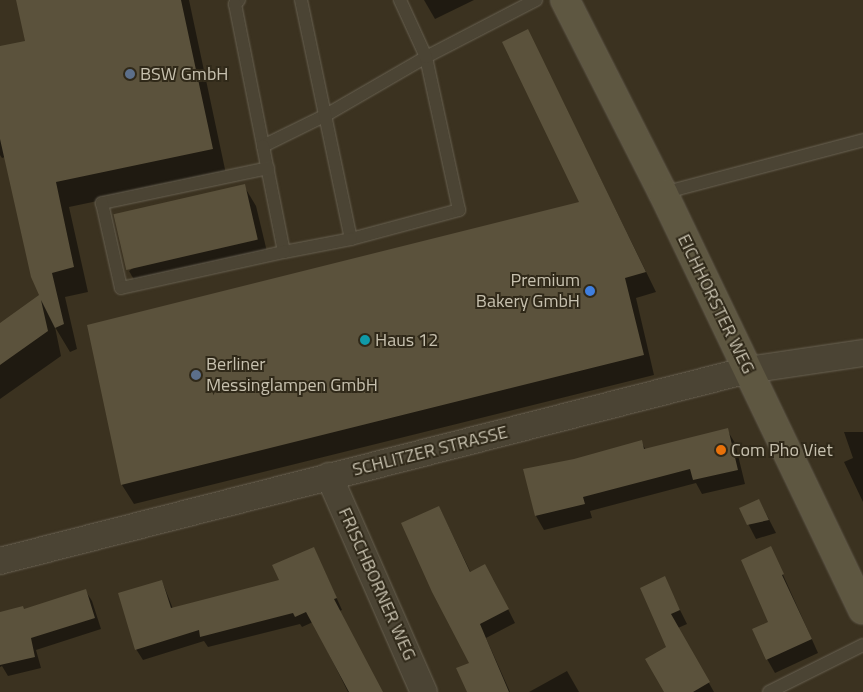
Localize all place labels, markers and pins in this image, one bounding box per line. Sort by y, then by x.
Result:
place label: BSW GmbH [140,63,228,85]
marker: BSW GmbH [124,68,136,80]
place label: Premium Bakery GmbH [476,270,580,312]
marker: Premium Bakery GmbH [584,285,596,297]
place label: Haus 12 [375,329,438,351]
marker: Haus 12 [359,334,371,346]
place label: Berliner Messinglampen GmbH [206,354,378,396]
marker: Berliner Messinglampen GmbH [190,369,202,381]
place label: Com Pho Viet [731,439,833,461]
marker: Com Pho Viet [715,444,727,456]

